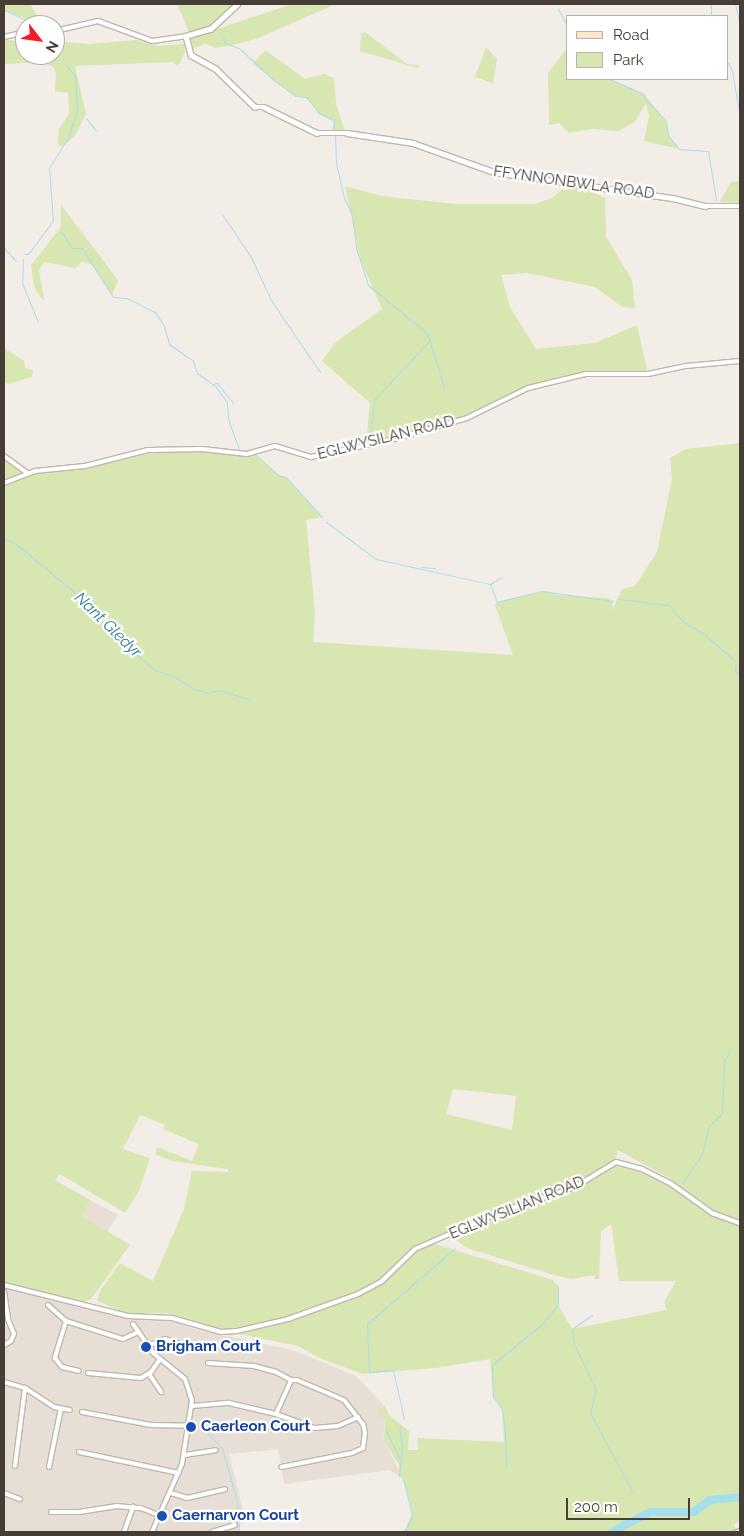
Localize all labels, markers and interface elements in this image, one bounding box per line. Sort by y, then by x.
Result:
north arrow [15,15,65,65]
legend [566,15,729,80]
text: Road [613,26,649,44]
text: N [43,38,62,56]
text: Park [613,51,644,69]
street label: FFYNNONBWLA ROAD [492,163,656,203]
street label: EGLWYSILAN ROAD [316,412,456,464]
water label: Nant Gledyr [70,588,146,662]
street label: EGLWYSILIAN ROAD [447,1173,587,1243]
place label: Brigham Court [156,1338,261,1356]
marker: Brigham Court [140,1341,152,1353]
place label: Caerleon Court [201,1418,310,1436]
marker: Caerleon Court [185,1421,197,1433]
scale bar [569,1488,693,1520]
text: 200 m [574,1498,618,1516]
place label: Caernarvon Court [172,1507,299,1525]
marker: Caernarvon Court [156,1510,168,1522]

